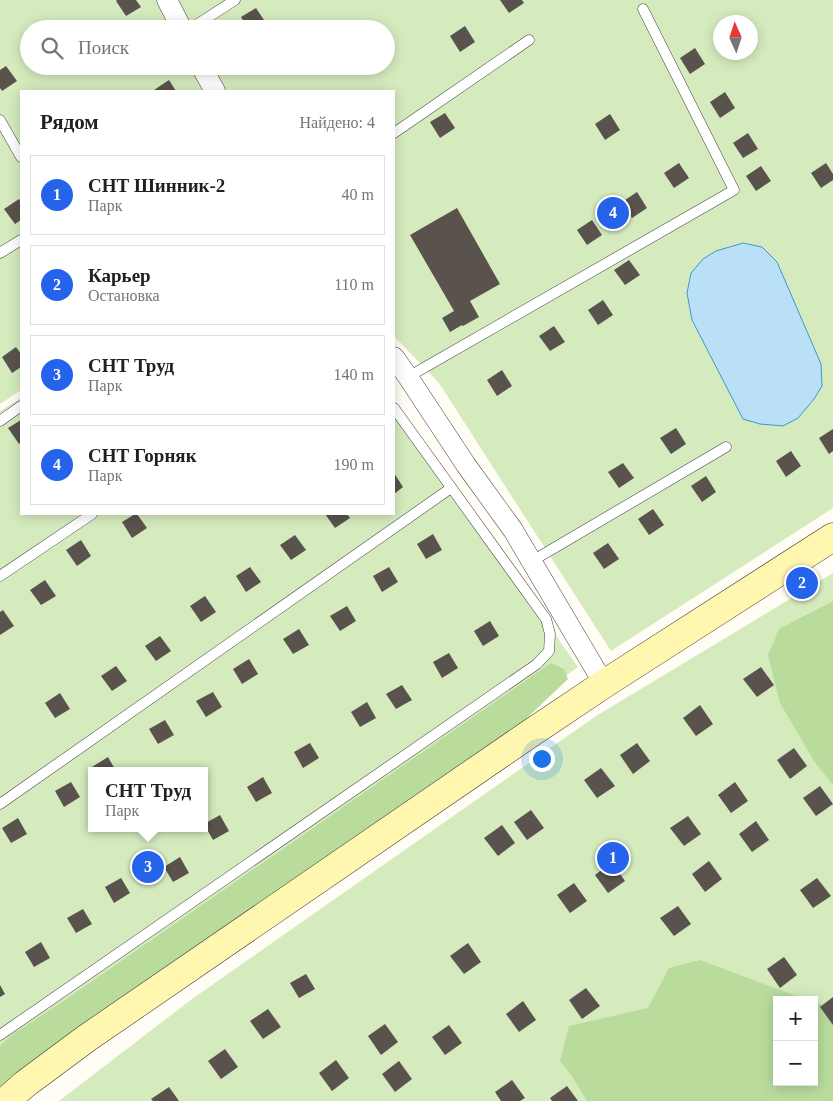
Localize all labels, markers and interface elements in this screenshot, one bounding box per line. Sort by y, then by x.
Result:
north arrow [713,15,758,60]
search box [20,20,395,75]
icon: search [38,34,66,62]
text: Поиск [78,37,129,58]
text: Рядом [40,110,99,134]
text: Найдено: 4 [300,114,375,131]
text: СНТ Шинник-2 [88,175,225,196]
text: 1 [53,186,61,203]
text: 40 m [342,186,374,203]
pin: 4 [597,194,629,232]
text: Парк [88,197,122,214]
text: Карьер [88,265,151,286]
text: 2 [53,276,61,293]
text: 110 m [334,276,374,293]
text: Остановка [88,287,160,304]
text: СНТ Труд [88,355,174,376]
text: 3 [53,366,61,383]
text: 140 m [334,366,374,383]
text: Парк [88,377,122,394]
text: СНТ Горняк [88,445,197,466]
text: 4 [53,456,61,473]
text: 190 m [334,456,374,473]
text: Парк [88,467,122,484]
pin: 2 [786,564,818,602]
your location [529,746,555,772]
popup [88,767,208,832]
text: СНТ Труд [105,780,191,801]
text: Парк [105,802,139,819]
pin: 1 [597,839,629,877]
pin: 3 [132,848,164,886]
map controls [773,996,818,1086]
button: + [773,996,818,1041]
button: − [773,1041,818,1086]

